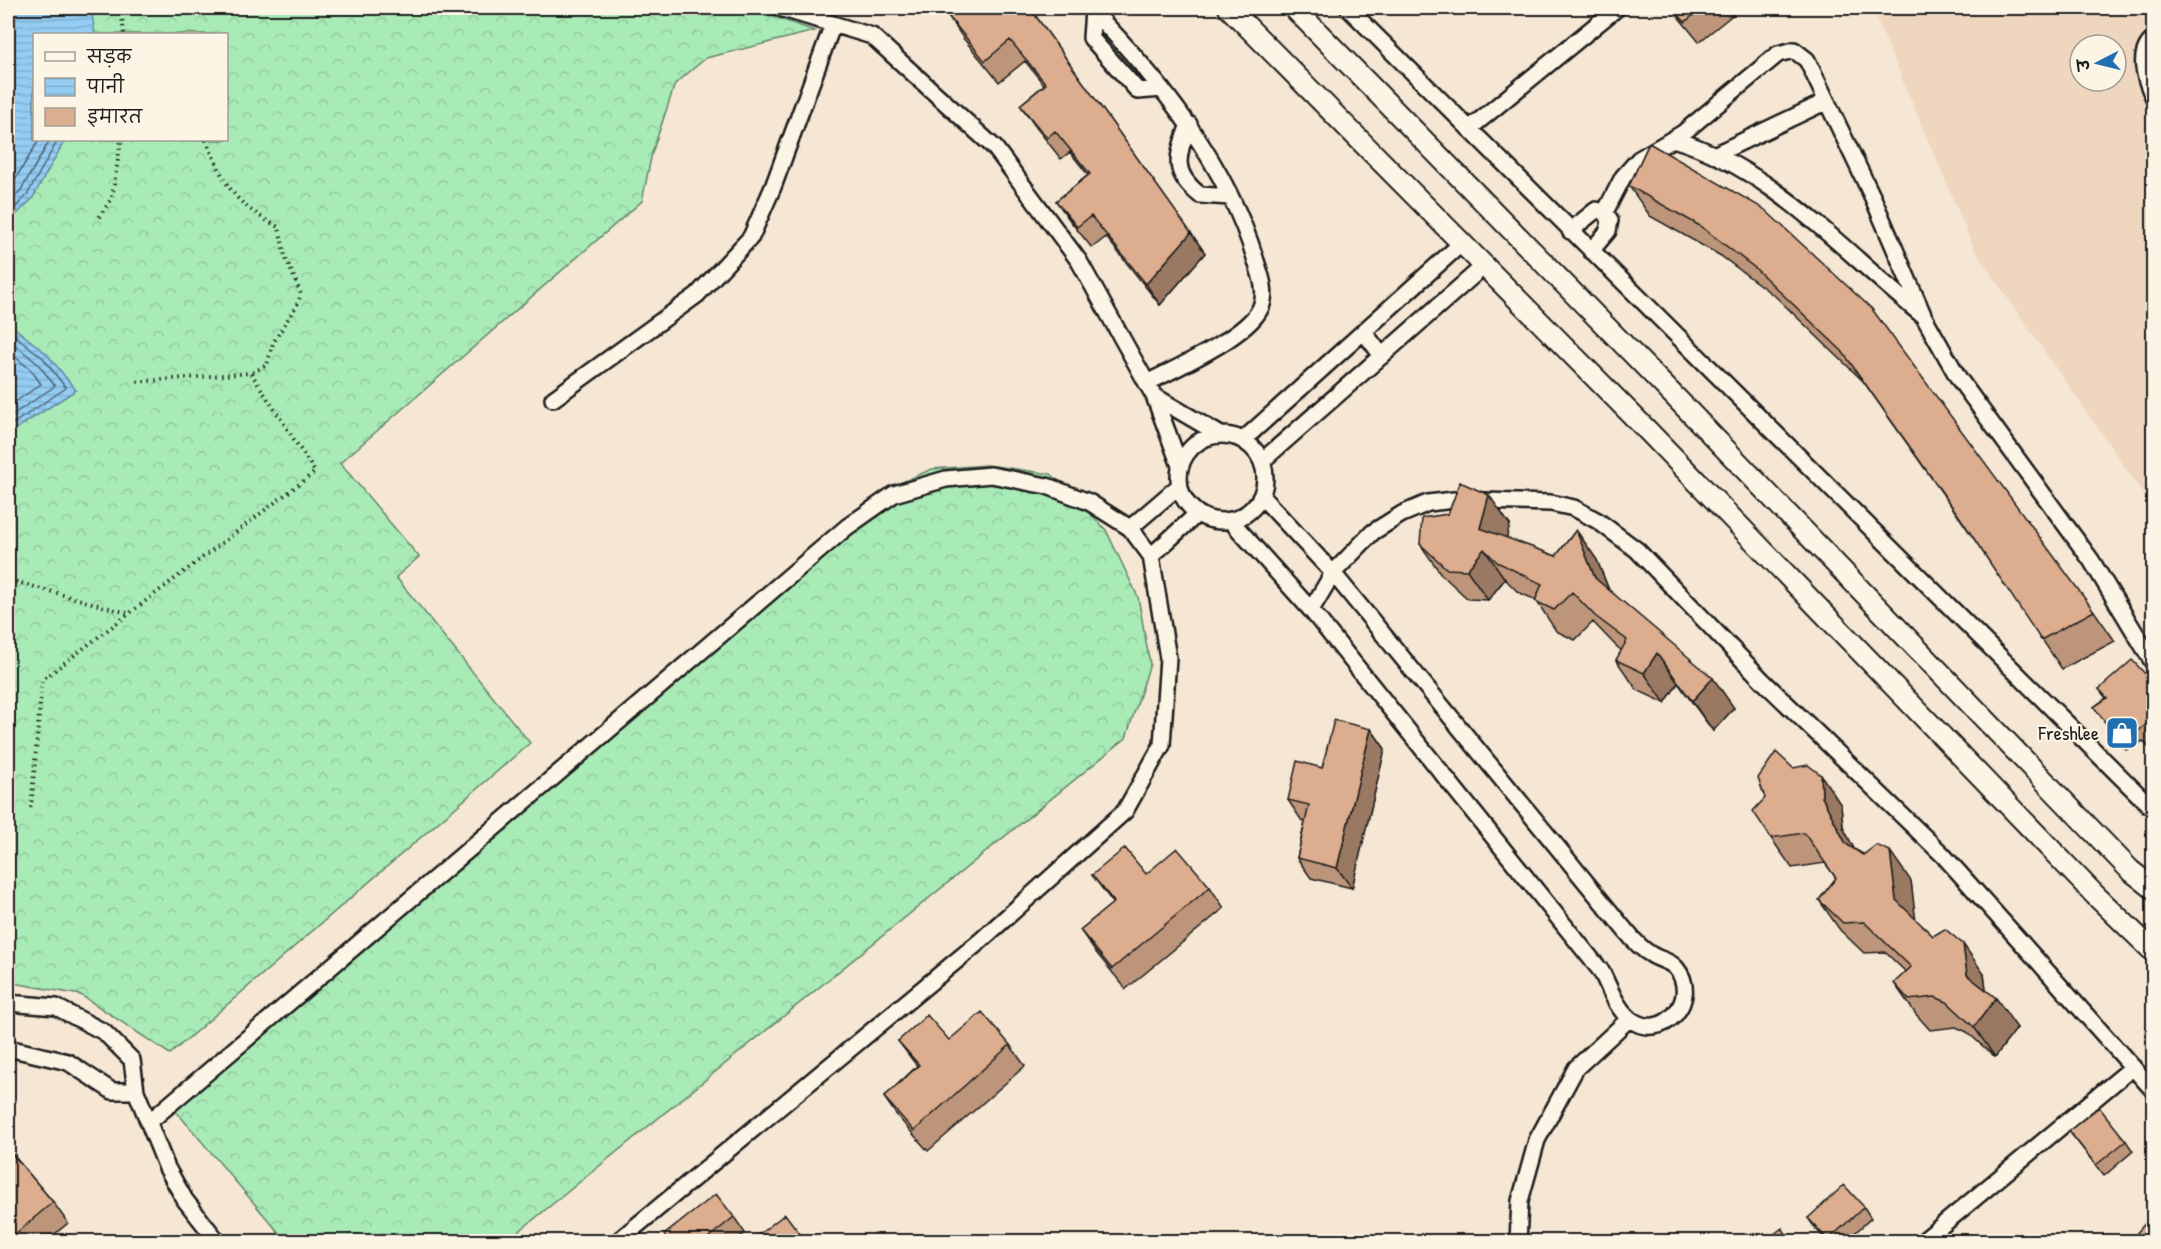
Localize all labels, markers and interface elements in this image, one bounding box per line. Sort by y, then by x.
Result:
legend [33,33,228,141]
north arrow [2068,33,2128,93]
text: सड़क [86,44,132,69]
text: उ [2071,57,2095,73]
text: पानी [86,73,125,99]
text: इमारत [87,104,143,129]
shop icon: Freshlee [2104,715,2140,751]
place label: Freshlee [2038,719,2099,746]

